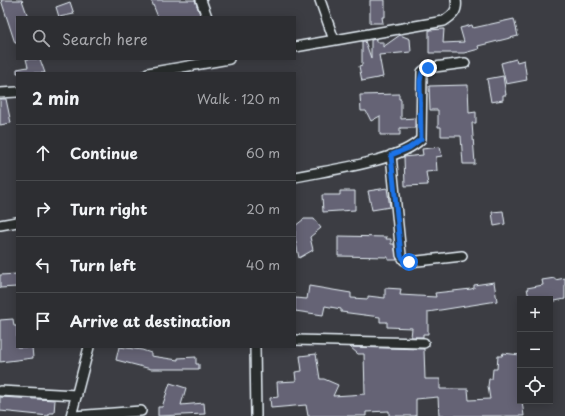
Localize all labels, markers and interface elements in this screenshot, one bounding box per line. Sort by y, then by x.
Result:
search box [16,16,296,60]
icon: search [30,27,52,49]
text: Search here [62,27,148,50]
route end [419,59,437,77]
text: 2 min [32,85,79,111]
text: Walk · 120 m [197,89,280,108]
text: Continue [70,141,138,164]
icon: ahead [32,142,54,164]
text: 60 m [246,143,280,162]
text: Turn right [70,197,147,220]
icon: right [32,198,54,220]
text: 20 m [246,199,280,218]
text: Turn left [70,253,136,276]
route start [400,253,418,271]
icon: left [32,254,54,276]
text: 40 m [246,255,280,274]
map controls [517,296,553,404]
button: + [517,296,553,332]
text: Arrive at destination [70,309,231,332]
icon: arrive [32,310,54,332]
button: − [517,332,553,368]
button: locate [517,368,553,404]

